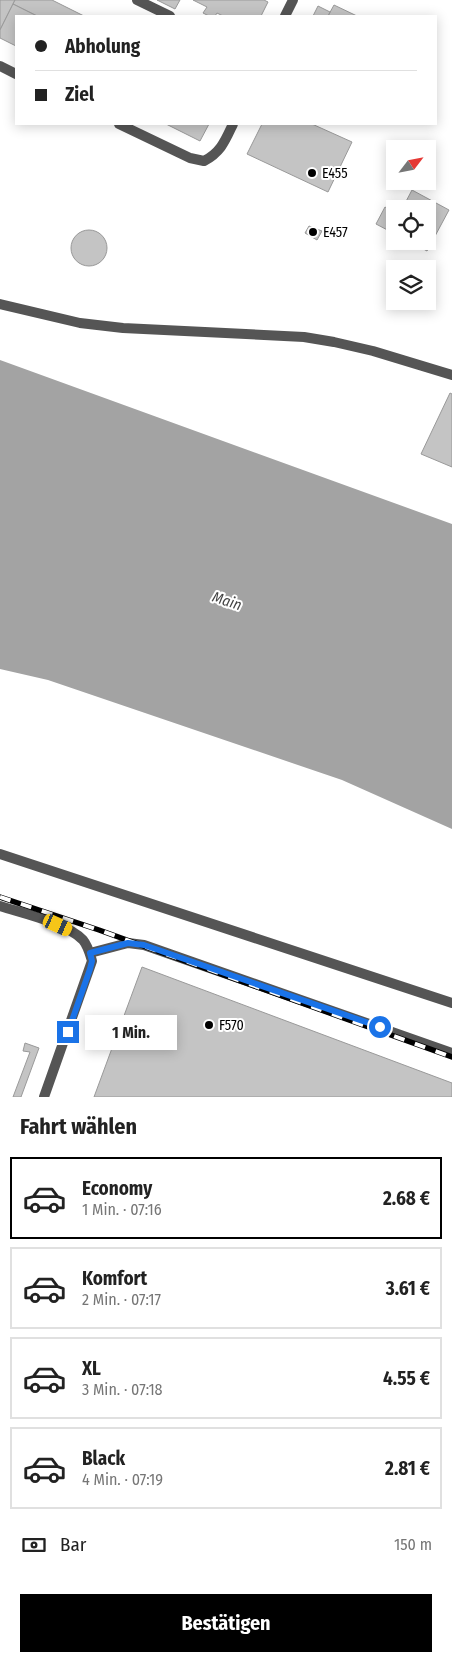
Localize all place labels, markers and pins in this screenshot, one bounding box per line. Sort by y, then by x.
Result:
place label: E455 [322,165,348,182]
marker: E455 [306,167,318,179]
place label: E457 [323,224,348,241]
marker: E457 [307,226,319,238]
place label: F570 [219,1017,244,1034]
marker: F570 [203,1019,215,1031]

